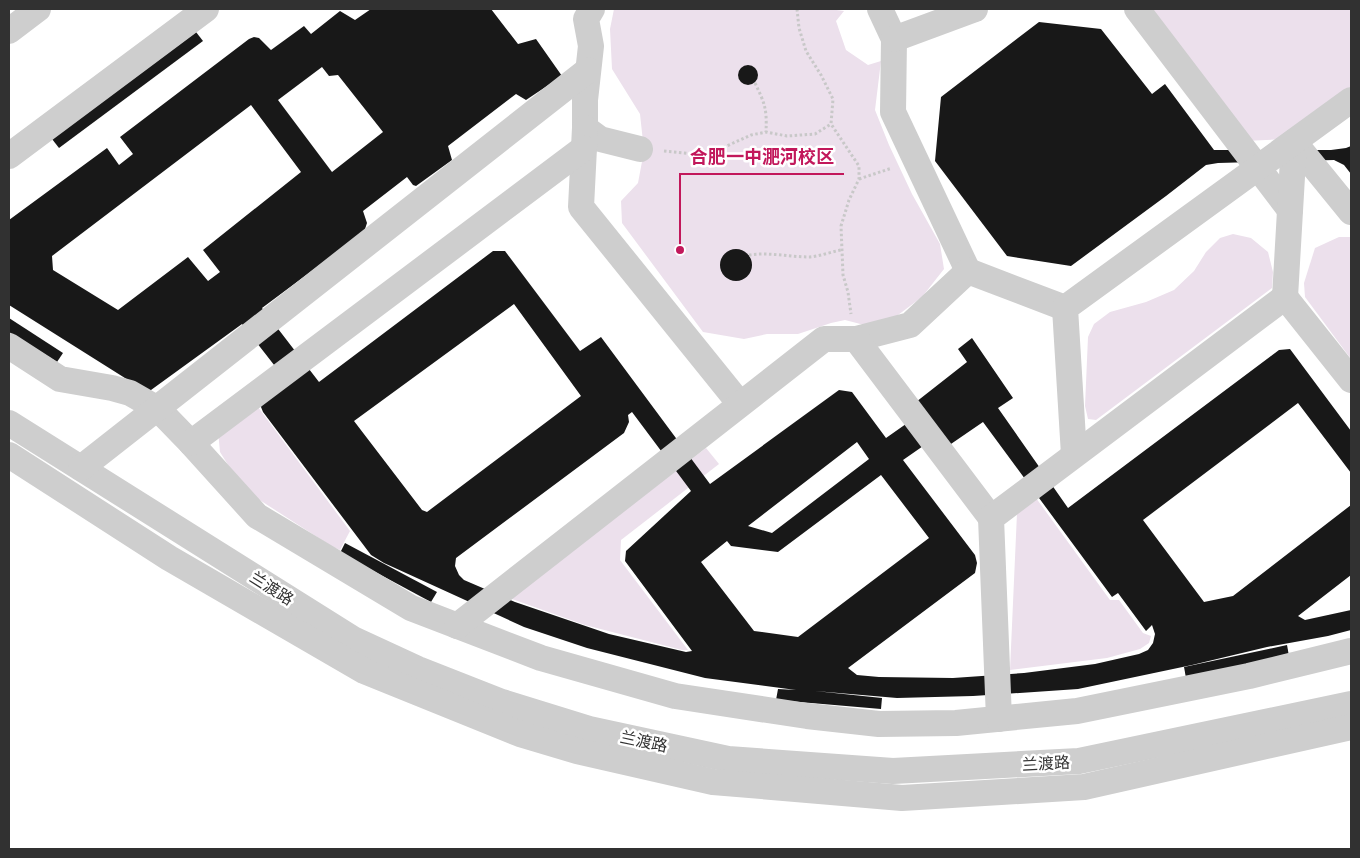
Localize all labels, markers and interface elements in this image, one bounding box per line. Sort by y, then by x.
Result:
callout: 合肥一中淝河校区 [680,141,844,174]
text: 合肥一中淝河校区 [690,146,834,167]
street label: 兰渡路 [246,568,297,609]
street label: 兰渡路 [618,727,669,756]
street label: 兰渡路 [1022,753,1070,774]

